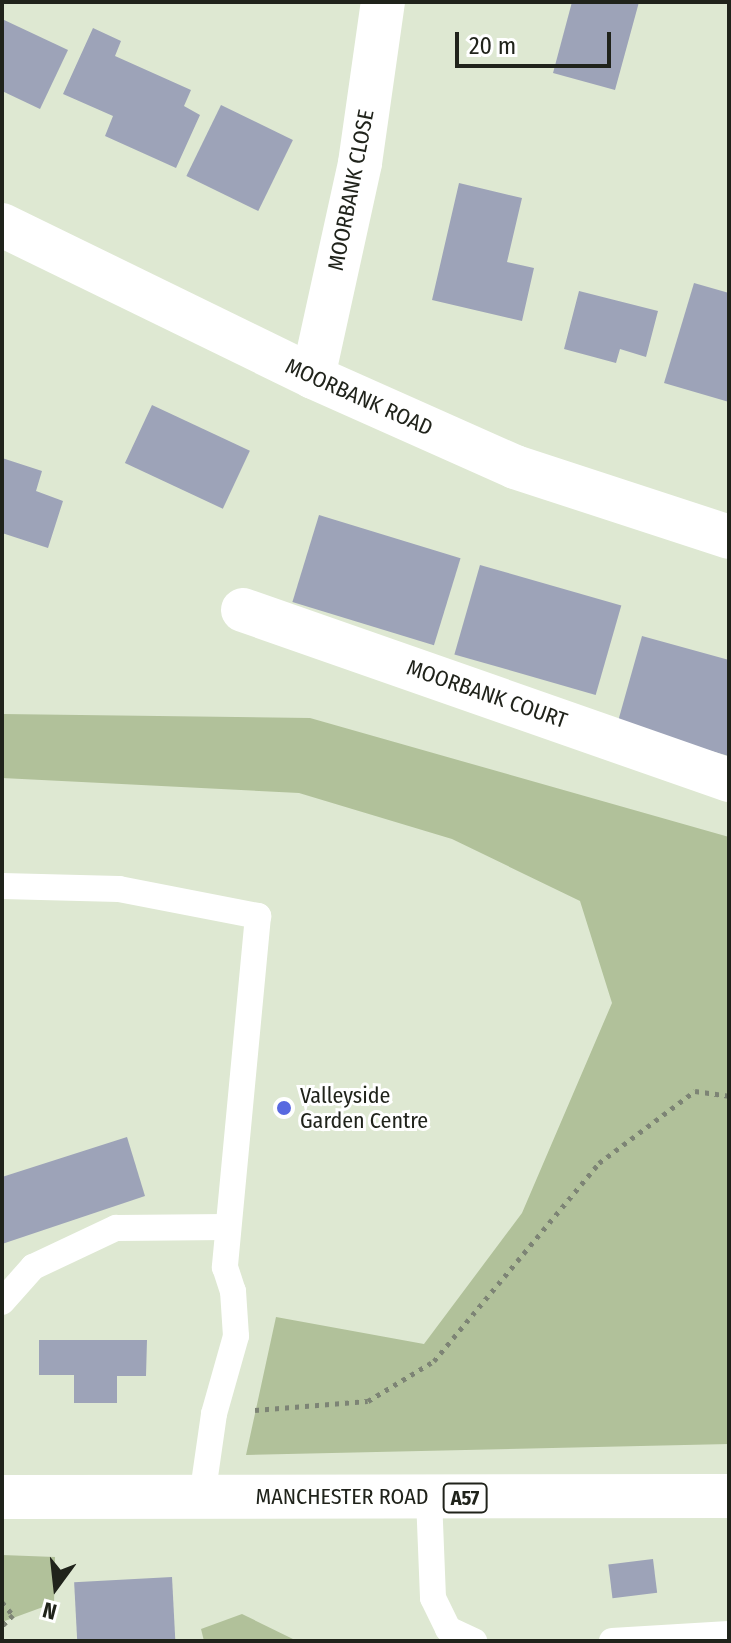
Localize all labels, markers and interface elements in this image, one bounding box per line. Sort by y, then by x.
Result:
scale bar [459,16,615,66]
text: 20 m [469,32,516,60]
street label: MOORBANK CLOSE [322,107,380,273]
street label: MOORBANK ROAD [281,353,437,441]
street label: MOORBANK COURT [403,654,571,734]
place label: Valleyside Garden Centre [300,1082,428,1134]
marker: Valleyside Garden Centre [275,1099,293,1117]
road number: A57 [441,1482,489,1514]
street label: MANCHESTER ROAD [255,1484,429,1510]
north arrow [16,1547,96,1627]
text: N [40,1596,60,1625]

